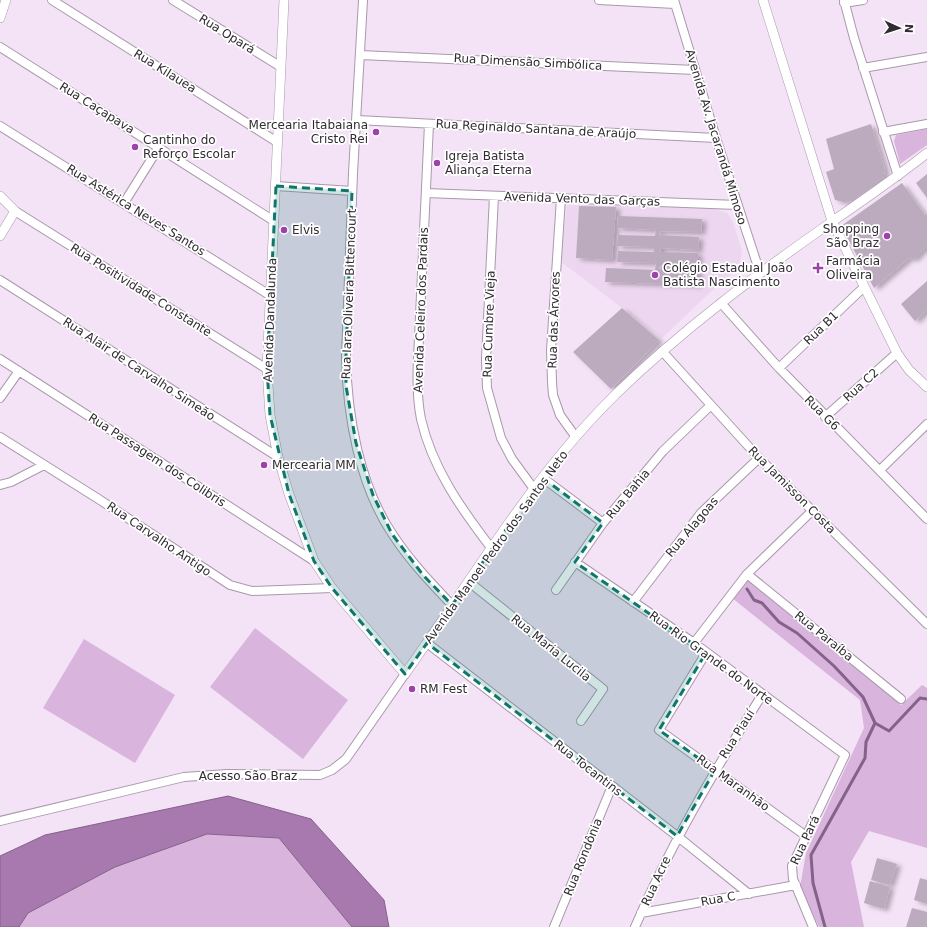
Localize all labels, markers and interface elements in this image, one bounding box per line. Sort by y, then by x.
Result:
north arrow [879,8,919,48]
street label: Rua Opará [196,11,258,57]
text: N [902,24,915,33]
street label: Rua Kilauea [131,46,199,96]
street label: Avenida Av. Jacarandá Mimoso [683,48,749,226]
street label: Rua Dimensão Simbólica [453,51,603,73]
street label: Rua Caçapava [57,79,137,137]
street label: Rua Reginaldo Santana de Araújo [435,117,637,141]
place label: Mercearia Itabaiana Cristo Rei [249,118,368,146]
marker: Mercearia Itabaiana Cristo Rei [371,127,381,137]
place label: Cantinho do Reforço Escolar [143,133,236,161]
marker: Cantinho do Reforço Escolar [130,142,140,152]
place label: Igreja Batista Aliança Eterna [445,149,532,177]
marker: Igreja Batista Aliança Eterna [432,158,442,168]
street label: Rua Astérica Neves Santos [64,161,208,259]
street label: Avenida Vento das Garças [504,189,660,209]
street label: Rua Iara Oliveira Bittencourt [339,208,359,380]
place label: Shopping São Braz [823,222,879,250]
place label: Elvis [292,223,320,237]
marker: Elvis [279,225,289,235]
street label: Avenida Celeiro dos Pardais [411,227,431,393]
marker: Shopping São Braz [882,231,892,241]
street label: Rua Positividade Constante [68,241,214,339]
place label: Farmácia Oliveira [826,254,880,282]
street label: Avenida Dandalunda [261,258,279,382]
place label: Colégio Estadual João Batista Nascimento [663,261,793,289]
marker: Farmácia Oliveira [813,263,823,273]
street label: Rua Cumbre Vieja [480,270,498,378]
marker: Colégio Estadual João Batista Nascimento [650,270,660,280]
street label: Rua das Árvores [544,271,563,369]
street label: Rua B1 [801,308,841,348]
street label: Rua Alair de Carvalho Simeão [60,315,218,423]
street label: Rua C2 [840,366,882,404]
street label: Rua G6 [802,393,842,433]
street label: Rua Passagem dos Colibris [86,410,228,510]
street label: Rua Jamisson Costa [745,443,839,537]
street label: Avenida Manoel Pedro dos Santos Neto [421,448,571,646]
place label: Mercearia MM [272,458,356,472]
marker: Mercearia MM [259,460,269,470]
street label: Rua Bahia [603,466,653,522]
street label: Rua Alagoas [663,494,721,560]
street label: Rua Carvalho Antigo [104,499,214,579]
street label: Rua Rio Grande do Norte [646,608,776,708]
street label: Rua Paraíba [792,608,856,664]
street label: Rua Maria Lucila [508,612,594,684]
place label: RM Fest [420,682,467,696]
marker: RM Fest [407,684,417,694]
street label: Rua Piauí [716,706,758,761]
street label: Rua Tocantins [551,737,625,799]
street label: Rua Maranhão [694,752,772,814]
street label: Acesso São Braz [199,769,297,783]
street label: Rua Pará [787,813,823,867]
street label: Rua Rondônia [561,816,605,898]
street label: Rua Acre [638,854,674,908]
street label: Rua C [700,889,736,909]

